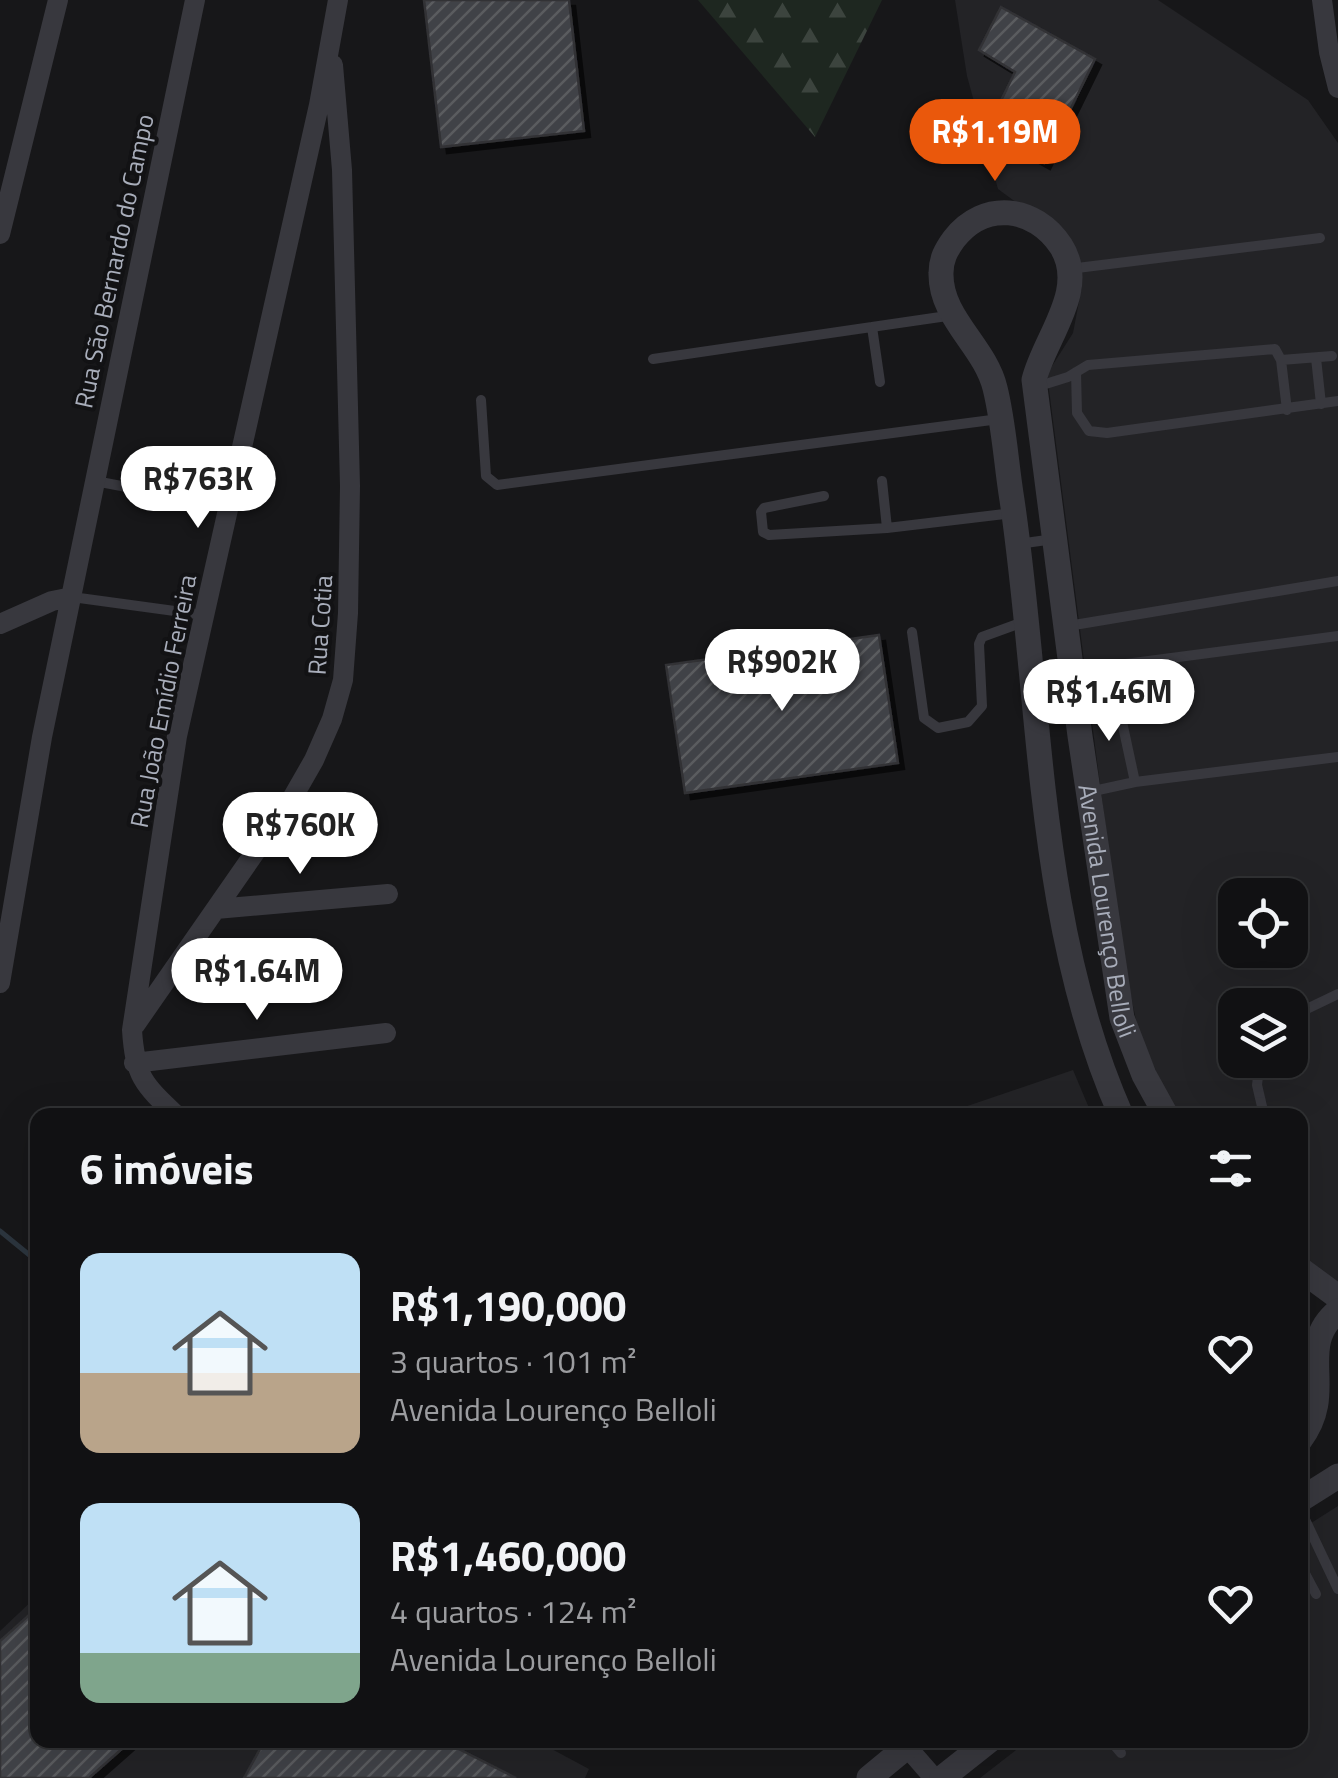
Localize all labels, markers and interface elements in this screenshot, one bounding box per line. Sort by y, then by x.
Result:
pin: R$1.19M [903,99,1087,184]
text: R$1.19M [931,107,1059,155]
street label: Rua São Bernardo do Campo [64,111,164,411]
pin: R$763K [117,446,279,531]
text: R$763K [143,454,253,502]
street label: Rua João Emídio Ferreira [120,571,206,831]
street label: Rua Cotia [298,573,342,676]
pin: R$902K [701,629,863,714]
text: R$902K [727,637,837,685]
pin: R$1.46M [1017,659,1201,744]
text: R$1.46M [1045,667,1173,715]
street label: Avenida Lourenço Belloli [1068,782,1147,1043]
pin: R$760K [219,792,381,877]
text: R$760K [245,800,355,848]
map controls [1218,878,1308,1078]
button: locate [1218,878,1308,968]
pin: R$1.64M [165,938,349,1023]
text: R$1.64M [193,946,321,994]
button: layers [1218,988,1308,1078]
text: 6 imóveis [80,1136,254,1200]
icon: filters [1203,1141,1258,1196]
text: R$1,190,000 [390,1273,626,1337]
icon: home [160,1293,280,1413]
icon: heart [1203,1326,1258,1381]
text: 3 quartos · 101 m² [390,1337,636,1385]
text: Avenida Lourenço Belloli [390,1385,717,1433]
text: R$1,460,000 [390,1523,626,1587]
icon: home [160,1543,280,1663]
icon: heart [1203,1576,1258,1631]
text: 4 quartos · 124 m² [390,1587,636,1635]
text: Avenida Lourenço Belloli [390,1635,717,1683]

